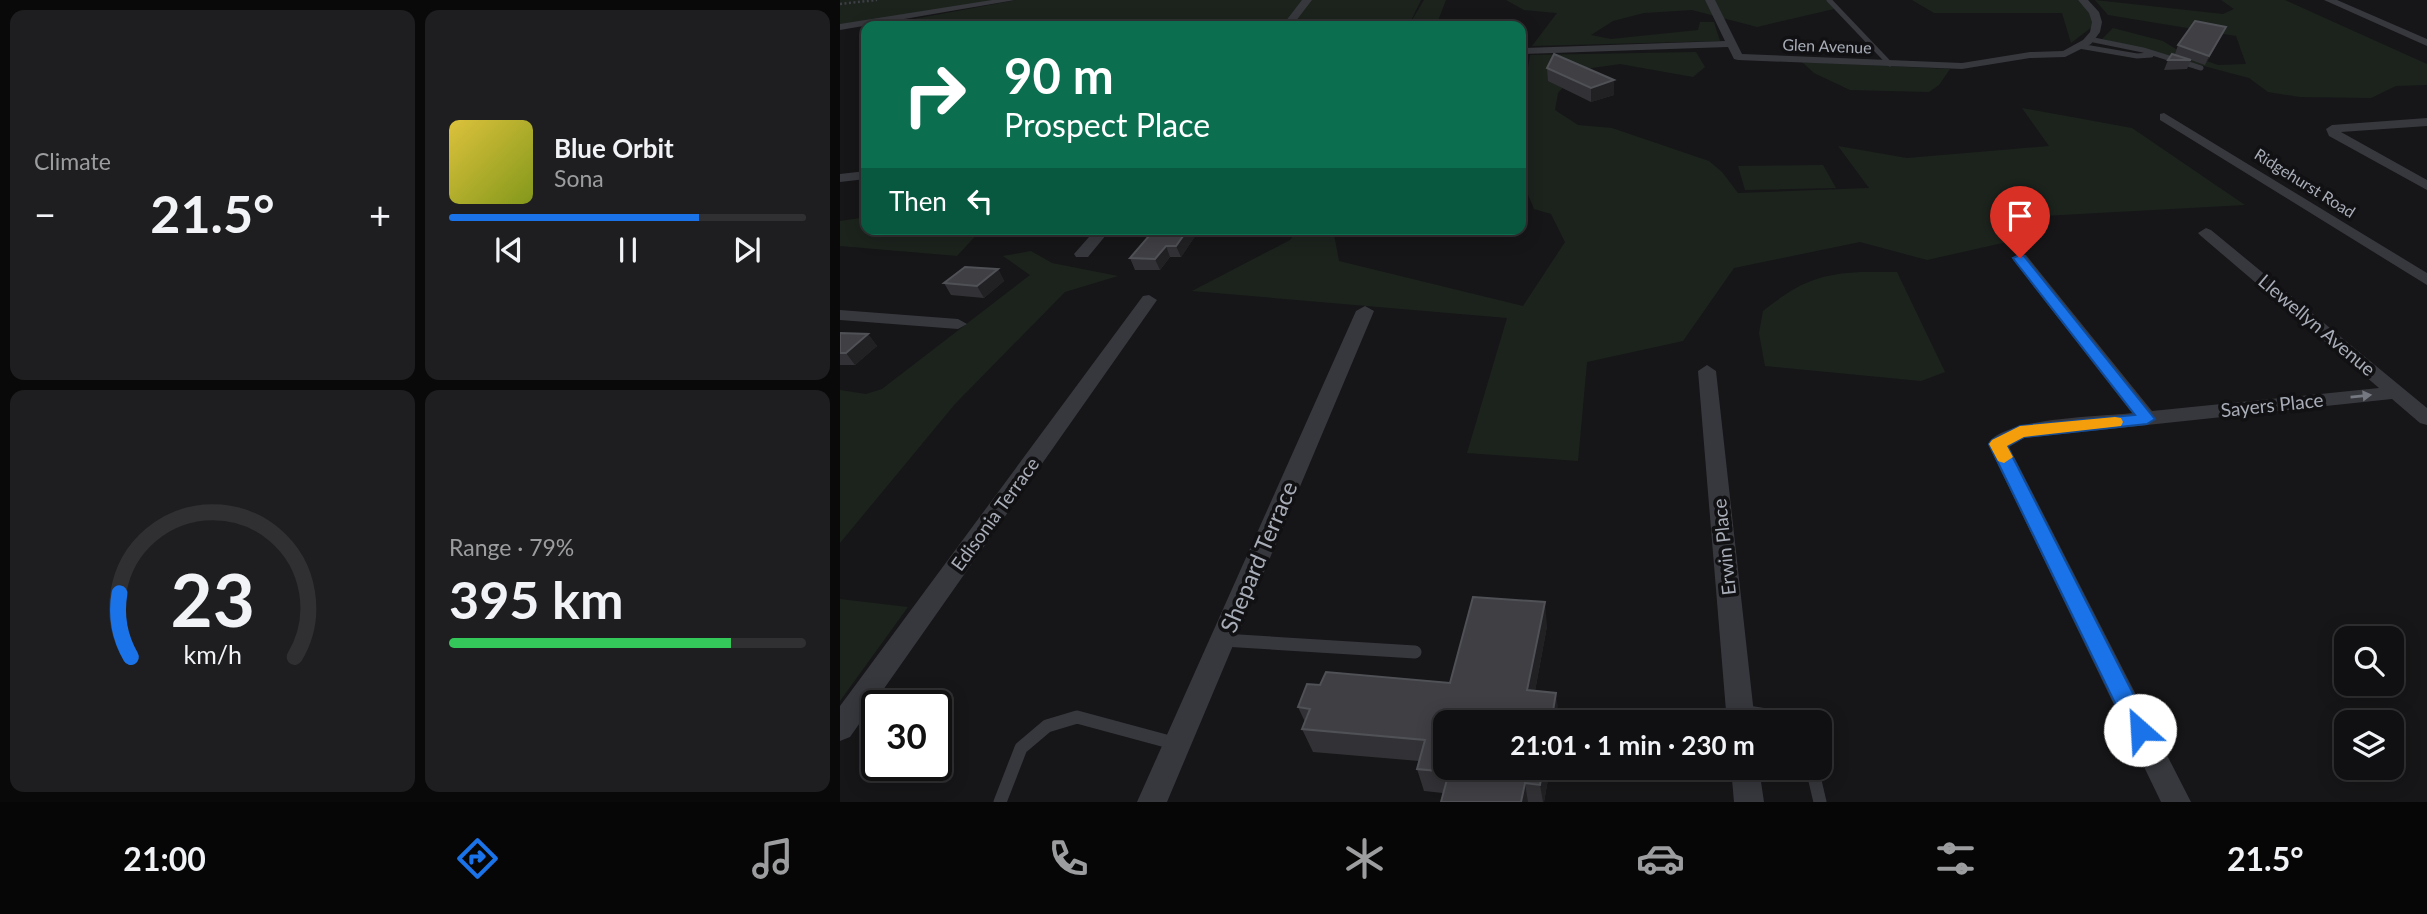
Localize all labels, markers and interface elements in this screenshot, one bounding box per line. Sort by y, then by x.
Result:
street label: Glen Avenue [1782,34,1872,57]
text: 90 m [1004,46,1114,104]
icon: right [889,49,980,140]
text: Prospect Place [1004,105,1210,144]
text: Blue Orbit [554,132,674,164]
street label: Ridgehurst Road [2251,144,2359,221]
text: Climate [34,147,111,175]
text: Sona [554,164,604,192]
text: 21.5° [150,182,275,244]
icon: left [961,182,999,220]
text: Then [889,185,947,217]
pin [1990,186,2050,258]
text: − [34,191,56,237]
text: + [369,191,391,237]
icon: arrive [2001,197,2039,235]
icon: previous [490,231,528,269]
icon: pause [609,231,647,269]
icon: next [728,231,766,269]
street label: Llewellyn Avenue [2254,269,2380,380]
street label: Sayers Place [2219,388,2324,421]
one-way arrow [2351,390,2373,401]
street label: Edisonia Terrace [946,452,1043,575]
street label: Shepard Terrace [1214,477,1303,636]
street label: Erwin Place [1707,498,1740,596]
text: Range · 79% [449,533,574,561]
text: 23 [170,555,255,643]
text: 395 km [449,568,623,630]
map controls [2334,626,2404,780]
button: search [2334,626,2404,696]
text: km/h [183,639,242,669]
speed limit sign: 30 [861,690,952,781]
position arrow [2103,693,2177,767]
button: layers [2334,710,2404,780]
text: 21:01 · 1 min · 230 m [1510,729,1755,761]
icon: directions [453,834,502,883]
icon: music [748,834,797,883]
icon: phone [1044,834,1093,883]
icon: climate [1340,834,1389,883]
icon: car [1636,834,1685,883]
icon: filters [1931,834,1980,883]
text: 21:00 [123,839,206,878]
text: 21.5° [2227,839,2304,878]

